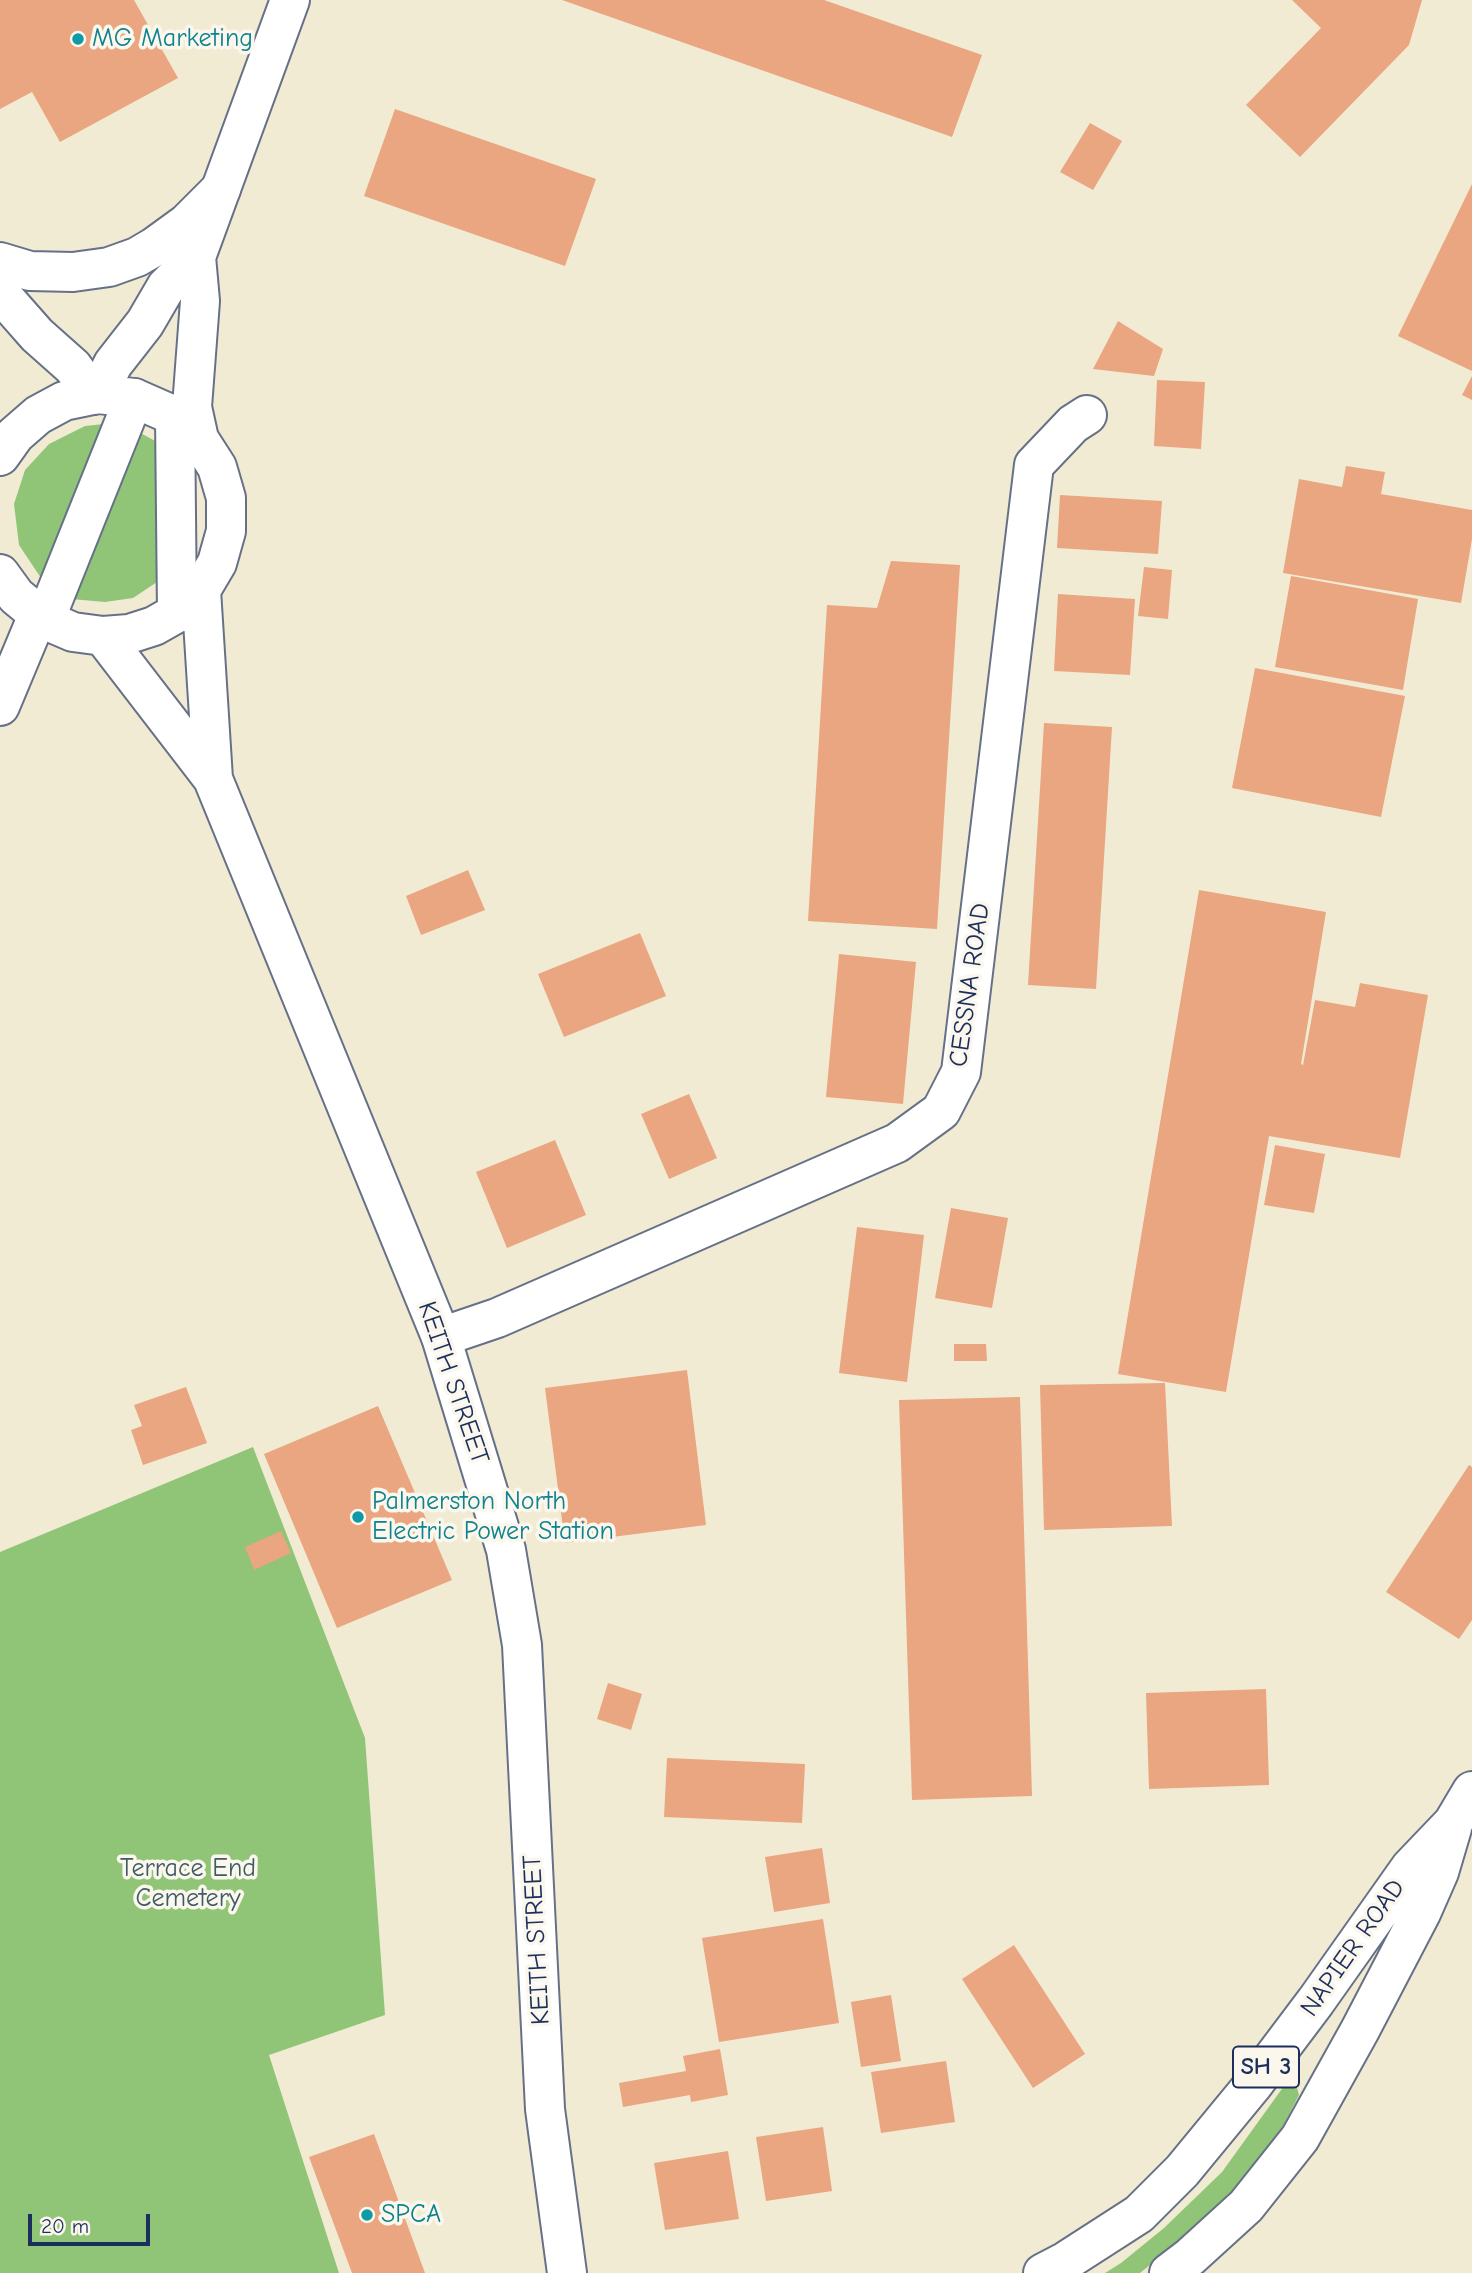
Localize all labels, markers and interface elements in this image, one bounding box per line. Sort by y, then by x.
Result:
place label: MG Marketing [92,23,253,55]
marker: MG Marketing [70,31,86,47]
street label: CESSNA ROAD [943,901,997,1069]
street label: KEITH STREET [411,1298,495,1468]
place label: Palmerston North Electric Power Station [372,1486,614,1548]
marker: Palmerston North Electric Power Station [350,1509,366,1525]
park label: Terrace End Cemetery [120,1853,256,1914]
street label: KEITH STREET [517,1854,557,2026]
street label: NAPIER ROAD [1294,1873,1412,2023]
road number: SH 3 [1233,2046,1299,2088]
place label: SPCA [381,2199,441,2231]
scale bar [32,2200,154,2244]
marker: SPCA [359,2207,375,2223]
text: 20 m [41,2214,89,2238]

